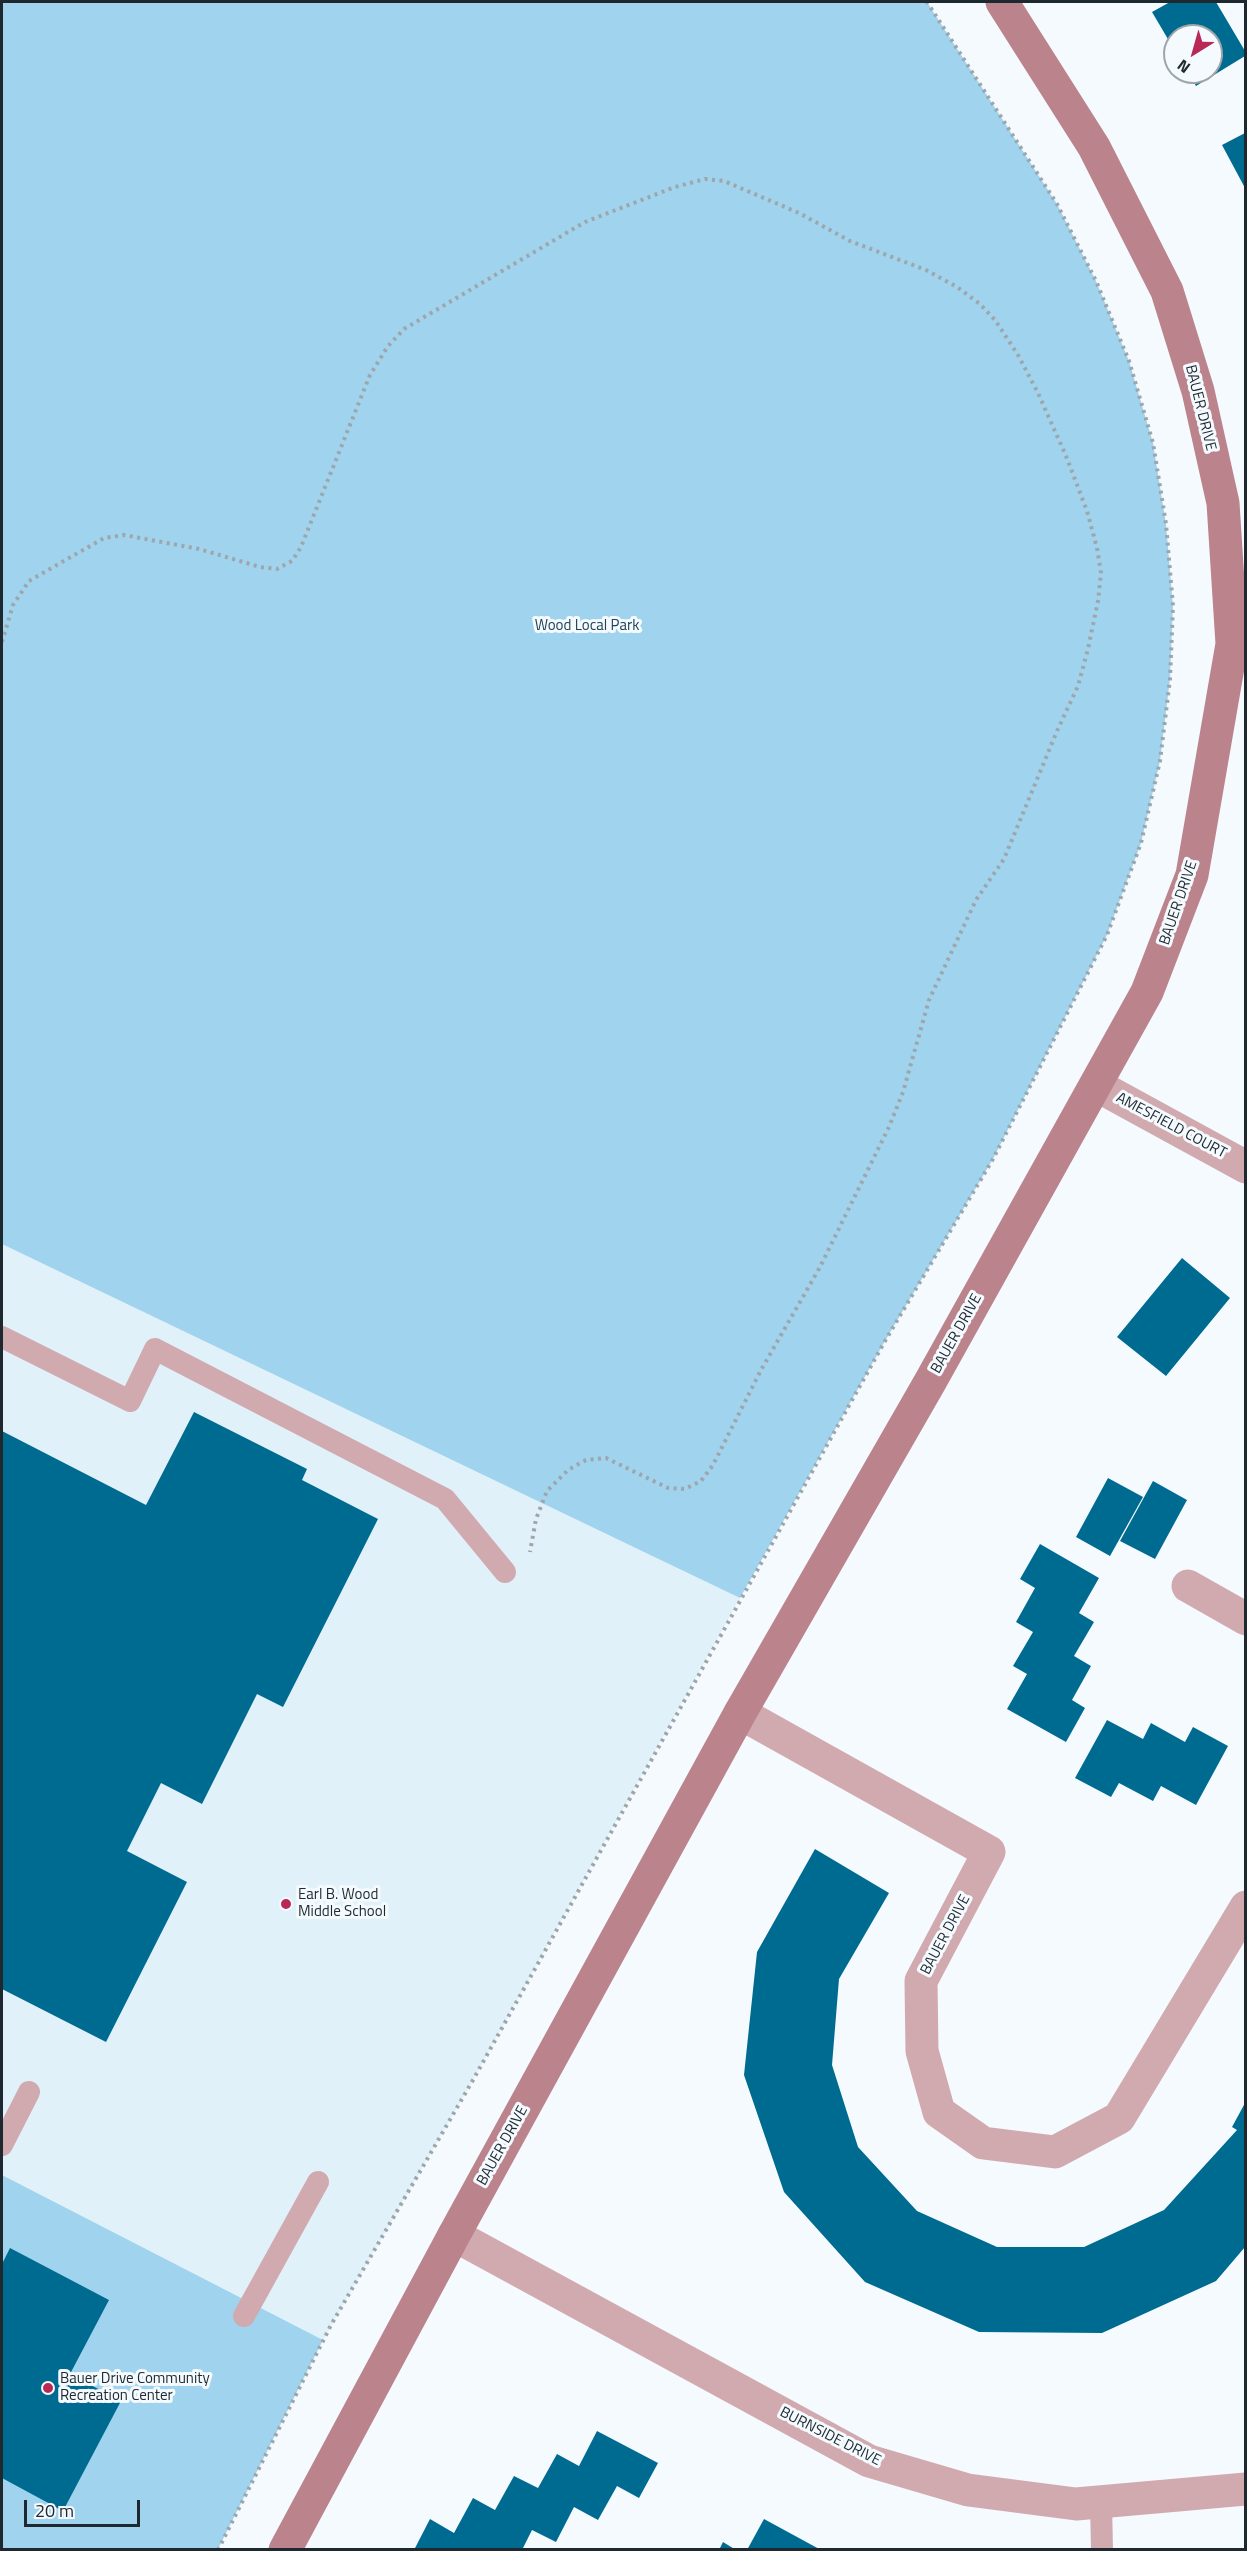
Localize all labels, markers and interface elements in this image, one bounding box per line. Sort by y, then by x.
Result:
north arrow [1163,24,1223,84]
text: N [1172,54,1195,80]
street label: BAUER DRIVE [1181,363,1219,453]
park label: Wood Local Park [535,617,639,635]
street label: BAUER DRIVE [1156,858,1202,948]
street label: AMESFIELD COURT [1113,1089,1229,1163]
street label: BAUER DRIVE [928,1291,986,1377]
place label: Earl B. Wood Middle School [298,1886,386,1921]
street label: BAUER DRIVE [917,1892,975,1978]
marker: Earl B. Wood Middle School [279,1897,293,1911]
street label: BAUER DRIVE [474,2103,532,2189]
place label: Bauer Drive Community Recreation Center [60,2370,210,2405]
marker: Bauer Drive Community Recreation Center [41,2381,55,2395]
street label: BURNSIDE DRIVE [776,2404,884,2470]
scale bar [27,2488,142,2526]
text: 20 m [35,2497,74,2524]

